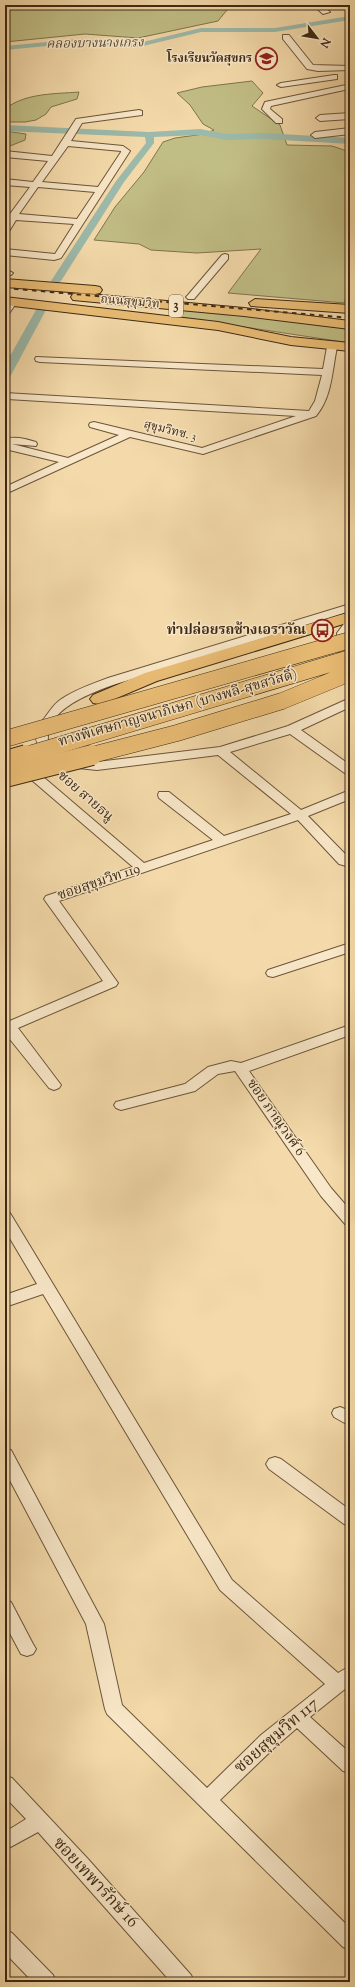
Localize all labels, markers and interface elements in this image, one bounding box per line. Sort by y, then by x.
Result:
north arrow [297,18,337,58]
water label: คลองบางนางเกรง [46,34,144,54]
text: N [315,34,334,51]
school or university icon: โรงเรียนวัดสุขกร [254,46,280,72]
place label: โรงเรียนวัดสุขกร [166,49,252,68]
street label: ถนนสุขุมวิท [100,290,160,314]
road number: 3 [169,295,183,317]
street label: สุขุมวิทซ. 3 [142,416,198,446]
bus stop icon: ท่าปล่อยรถช้างเอราวัณ [309,618,335,644]
place label: ท่าปล่อยรถช้างเอราวัณ [167,621,306,641]
street label: ทางพิเศษกาญจนาภิเษก (บางพลี-สุขสวัสดิ์) [56,664,300,753]
street label: ซอย สายธนู [52,767,118,827]
street label: ซอยสุขุมวิท 119 [55,859,143,906]
street label: ซอย ภาณุวงศ์ 6 [241,1075,310,1161]
street label: ซอยสุขุมวิท 117 [229,1692,325,1780]
street label: ซอยเทพารักษ์ 16 [47,1832,144,1934]

